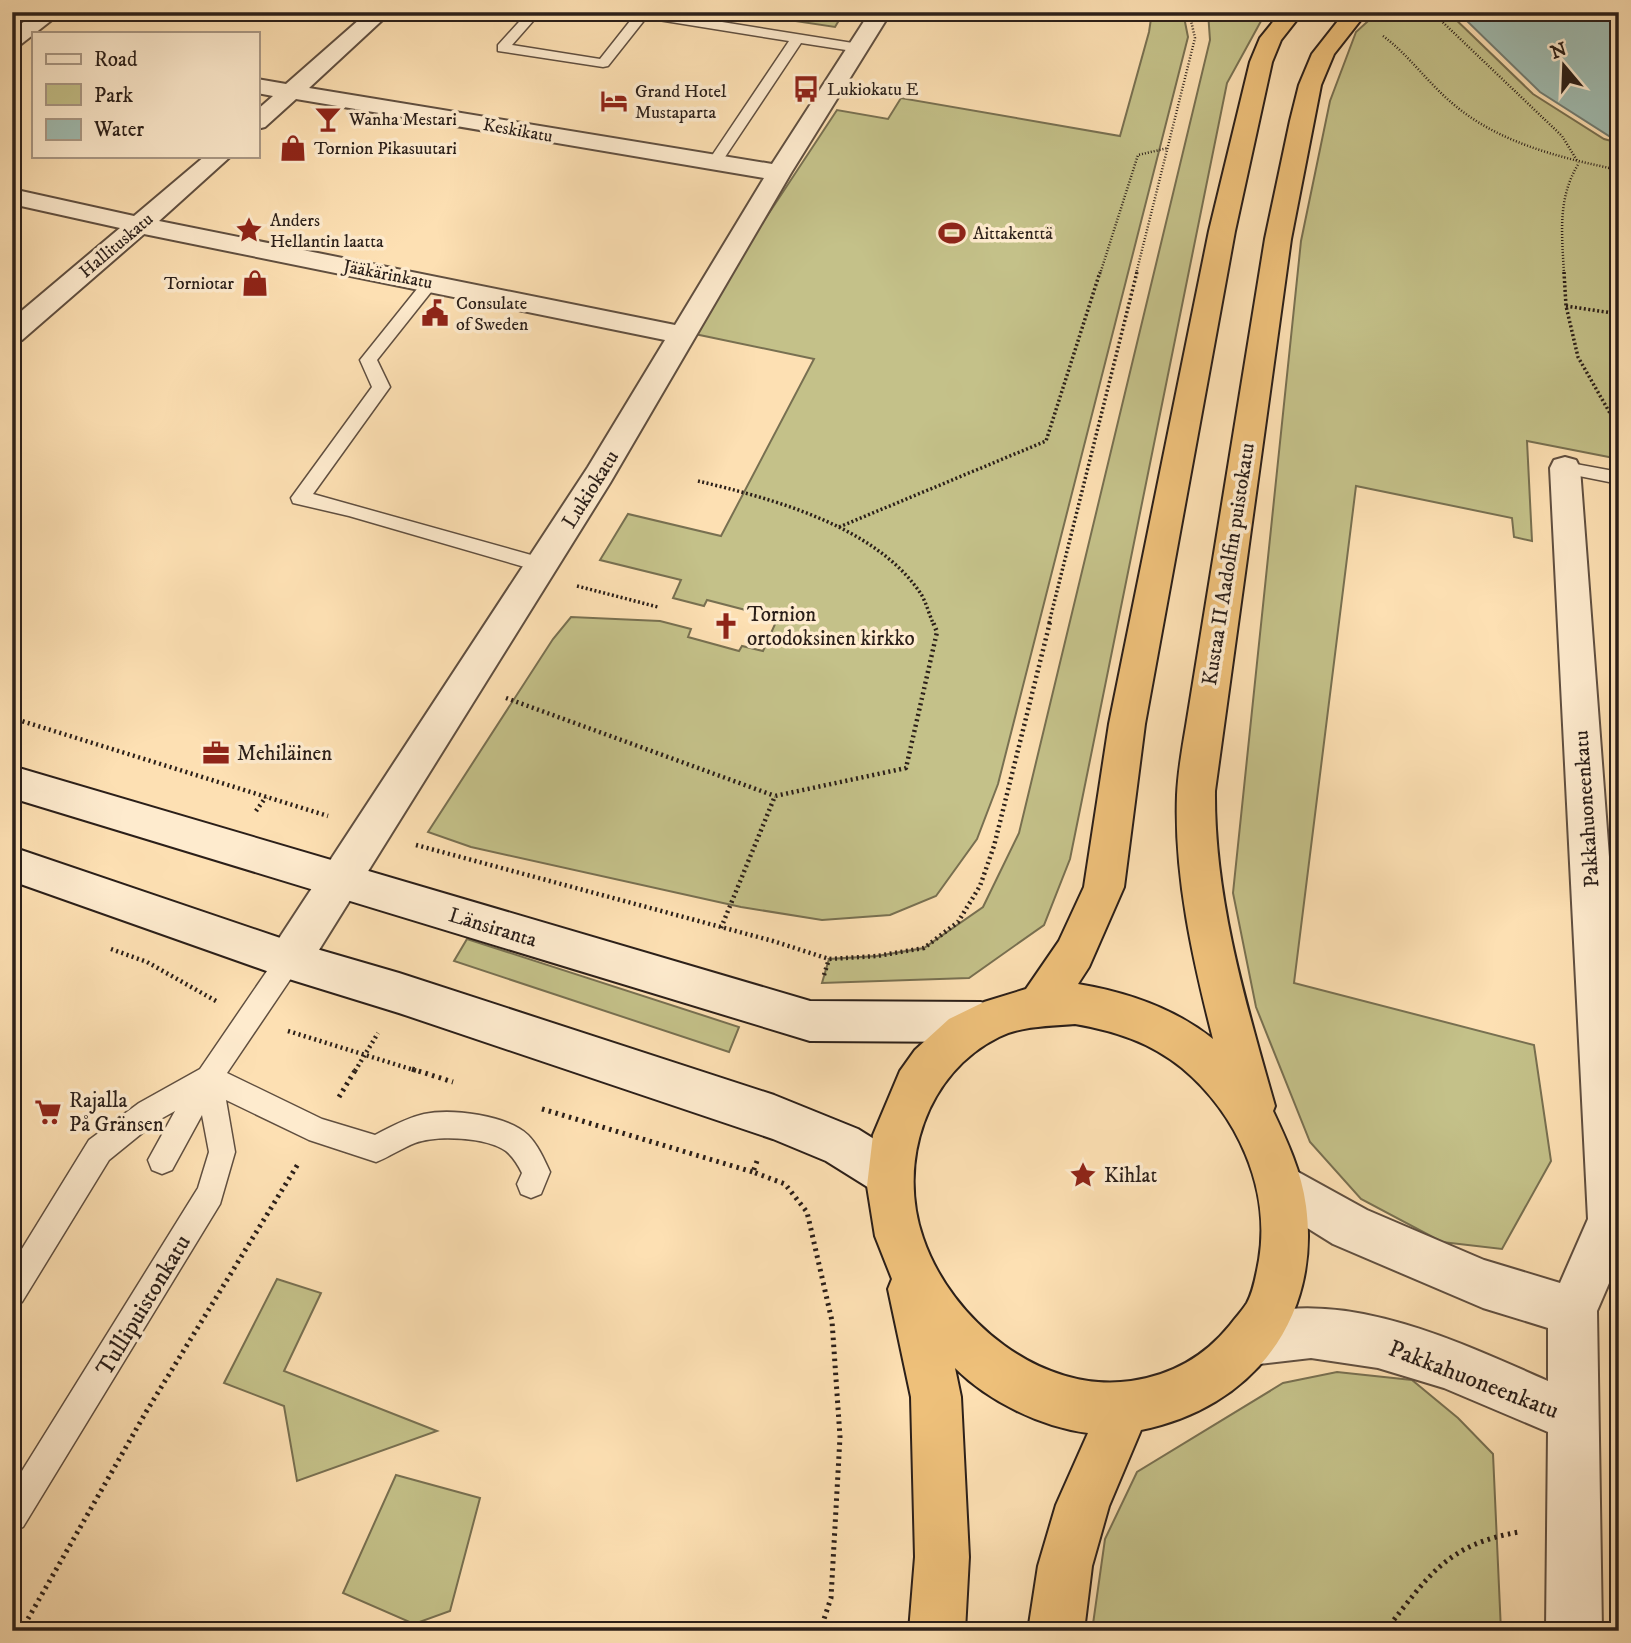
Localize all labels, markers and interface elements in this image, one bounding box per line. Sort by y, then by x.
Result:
legend [32,32,259,158]
north arrow [1530,32,1600,102]
text: N [1548,38,1570,65]
text: Road [94,47,138,73]
bus stop icon: Lukiokatu E [791,74,821,104]
place label: Lukiokatu E [827,79,919,101]
place label: Grand Hotel Mustaparta [635,81,727,124]
text: Park [94,83,134,109]
hotel icon: Grand Hotel Mustaparta [599,86,629,116]
bar icon: Wanha Mestari [313,104,343,134]
place label: Wanha Mestari [348,109,457,131]
street label: Keskikatu [481,114,555,148]
text: Water [93,117,144,143]
shop icon: Tornion Pikasuutari [278,133,308,163]
place label: Tornion Pikasuutari [314,138,457,160]
street label: Hallituskatu [75,208,158,283]
place label: Anders Hellantin laatta [270,210,384,253]
place icon: Anders Hellantin laatta [234,215,264,245]
sports icon: Aittakenttä [937,218,967,248]
place label: Aittakenttä [973,223,1053,245]
street label: Jääkärinkatu [339,255,435,294]
shop icon: Torniotar [240,268,270,298]
place label: Torniotar [164,273,234,295]
place label: Consulate of Sweden [456,293,529,336]
public building icon: Consulate of Sweden [420,298,450,328]
street label: Kustaa II Aadolfin puistokatu [1197,441,1261,687]
street label: Lukiokatu [557,446,625,533]
place label: Tornion ortodoksinen kirkko [747,602,915,652]
church icon: Tornion ortodoksinen kirkko [711,611,741,641]
street label: Pakkahuoneenkatu [1569,729,1605,888]
office icon: Mehiläinen [201,738,231,768]
place label: Mehiläinen [237,741,332,767]
street label: Länsiranta [446,902,540,954]
place label: Rajalla På Gränsen [69,1088,164,1138]
supermarket icon: Rajalla På Gränsen [33,1097,63,1127]
place icon: Kihlat [1068,1160,1098,1190]
place label: Kihlat [1104,1163,1157,1189]
street label: Tullipuistonkatu [90,1229,198,1382]
street label: Pakkahuoneenkatu [1384,1334,1563,1426]

